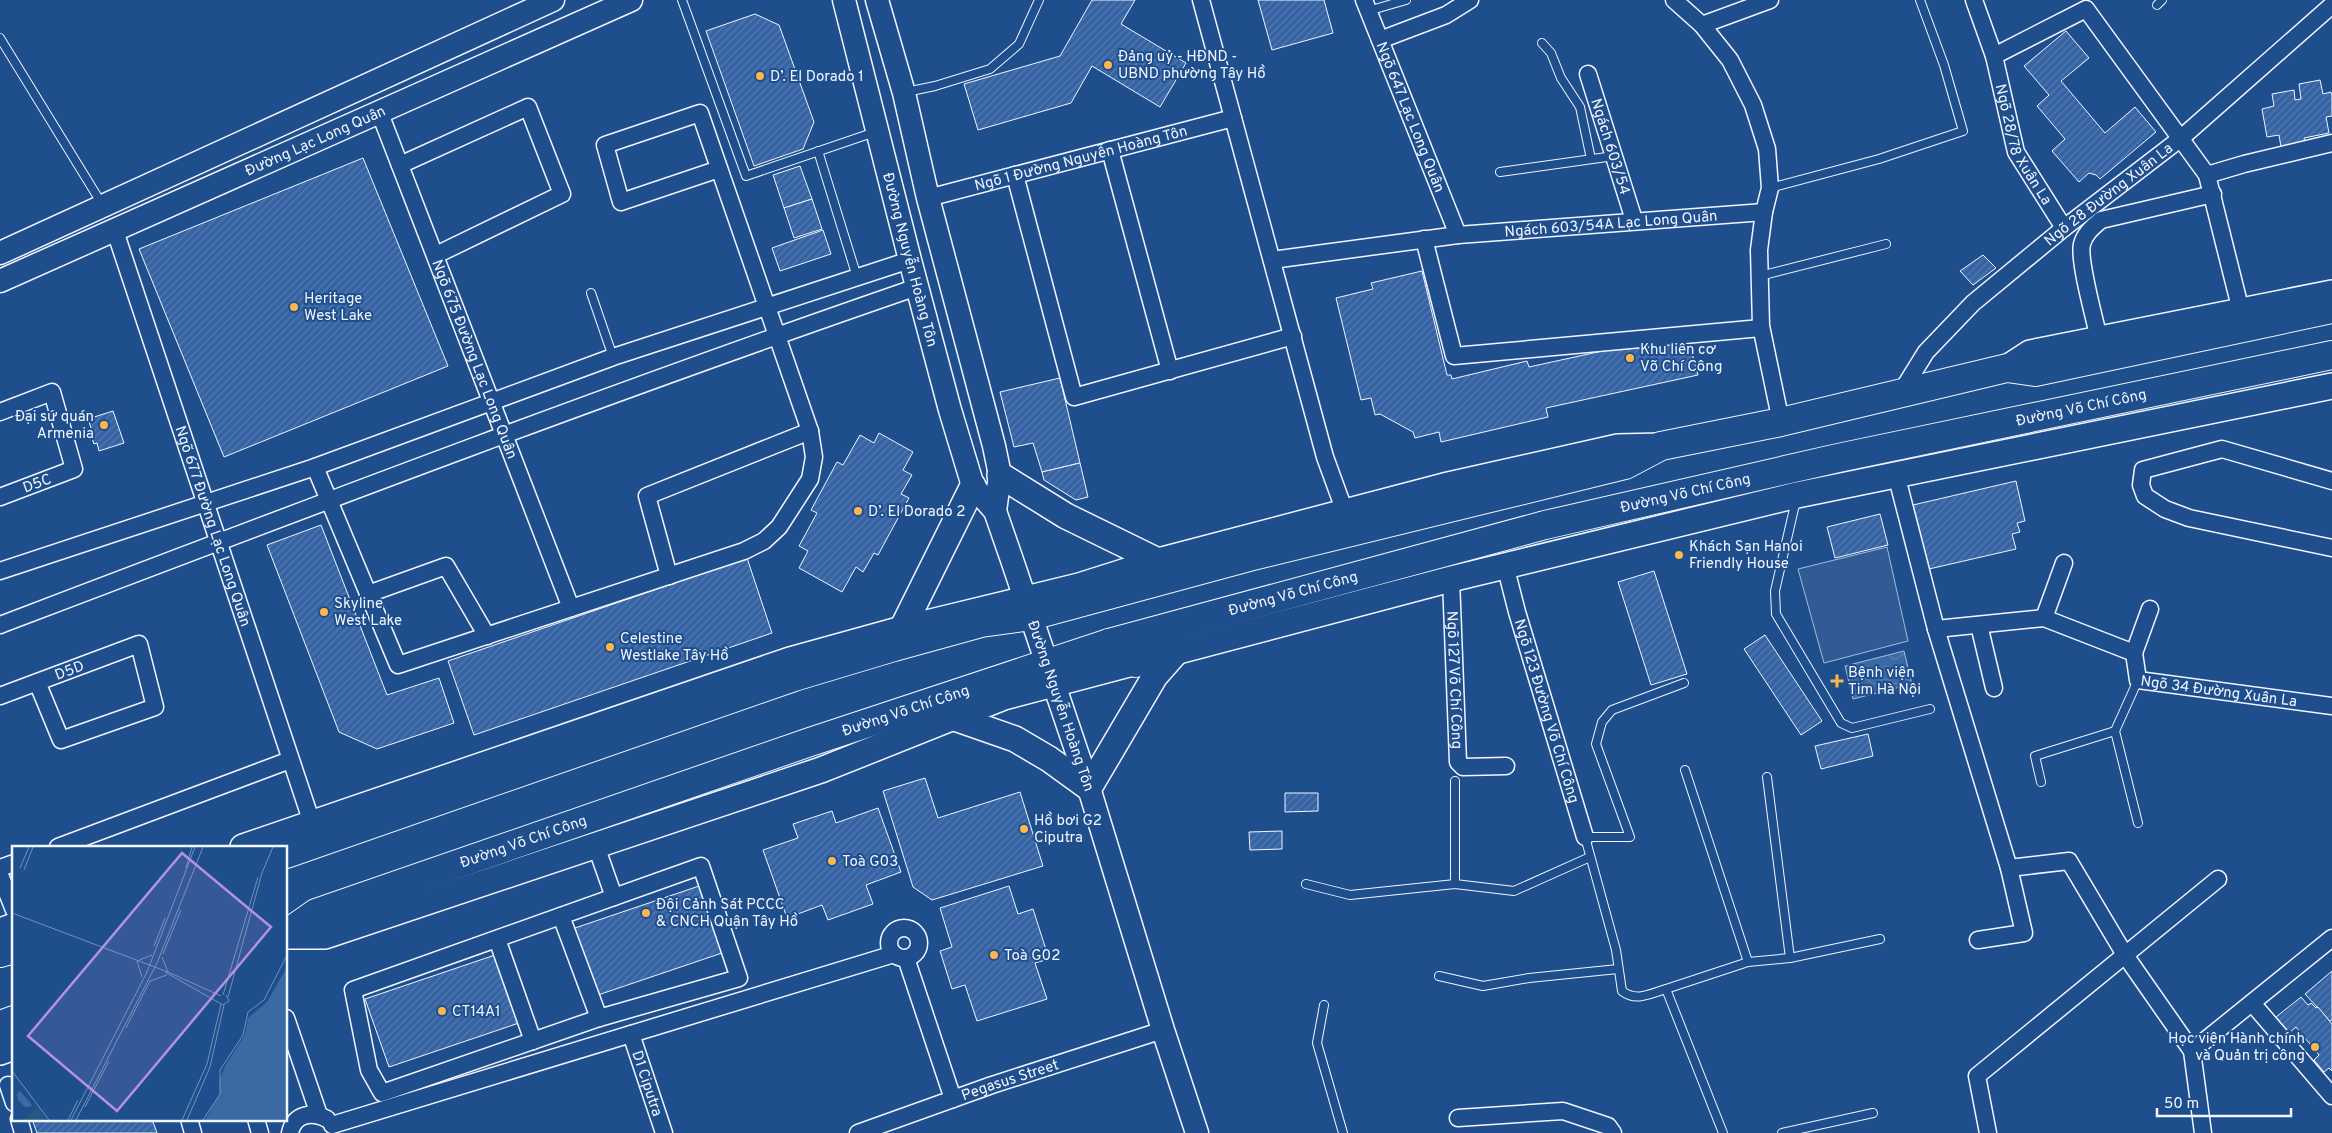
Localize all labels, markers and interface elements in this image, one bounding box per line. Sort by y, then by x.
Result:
street label: Ngõ 647 Lạc Long Quân [1371,39,1448,196]
place label: Đảng uỷ - HĐND - UBND phường Tây Hồ [1118,48,1266,84]
marker: Đảng uỷ - HĐND - UBND phường Tây Hồ [1102,59,1114,71]
place label: D’. El Dorado 1 [770,68,864,87]
marker: D’. El Dorado 1 [754,70,766,82]
street label: Ngõ 28/78 Xuân La [1990,82,2055,209]
street label: Ngách 603/54 [1585,96,1633,197]
street label: Đường Lạc Long Quân [243,102,389,182]
street label: Ngõ 1 Đường Nguyễn Hoàng Tôn [973,122,1190,196]
street label: Ngõ 28 Đường Xuân La [2041,140,2178,251]
street label: Đường Nguyễn Hoàng Tôn [877,171,941,349]
street label: Ngách 603/54A Lạc Long Quân [1504,208,1718,242]
street label: Ngõ 675 Đường Lạc Long Quân [426,257,521,462]
place label: Heritage West Lake [304,290,372,326]
marker: Heritage West Lake [288,301,300,313]
place label: Khu liên cơ Võ Chí Công [1640,341,1722,377]
marker: Khu liên cơ Võ Chí Công [1624,352,1636,364]
street label: Đường Võ Chí Công [2014,386,2149,432]
place label: Đại sứ quán Armenia [15,408,94,444]
marker: Đại sứ quán Armenia [98,419,110,431]
street label: Ngõ 677 Đường Lạc Long Quân [169,424,254,630]
street label: D5C [21,470,55,498]
street label: Đường Võ Chí Công [1619,470,1753,518]
place label: D’. El Dorado 2 [868,503,965,522]
marker: D’. El Dorado 2 [852,505,864,517]
place label: Khách Sạn Hanoi Friendly House [1689,538,1803,574]
marker: Khách Sạn Hanoi Friendly House [1673,549,1685,561]
street label: Đường Võ Chí Công [1227,568,1360,621]
place label: Skyline West Lake [334,595,402,631]
marker: Skyline West Lake [318,606,330,618]
street label: Ngõ 127 Võ Chí Công [1441,611,1465,749]
street label: Ngõ 123 Đường Võ Chí Công [1509,617,1582,806]
street label: Đường Nguyễn Hoàng Tôn [1022,618,1098,794]
place label: Celestine Westlake Tây Hồ [620,630,729,666]
marker: Celestine Westlake Tây Hồ [604,641,616,653]
street label: D5D [53,657,87,686]
place label: Bệnh viện Tim Hà Nội [1848,664,1921,700]
street label: Ngõ 34 Đường Xuân La [2139,672,2298,712]
marker: Bệnh viện Tim Hà Nội [1830,674,1844,688]
street label: Đường Võ Chí Công [840,682,972,742]
place label: Hồ bơi G2 Ciputra [1034,811,1102,848]
street label: Đường Võ Chí Công [458,812,590,873]
marker: Hồ bơi G2 Ciputra [1018,823,1030,835]
inset map [12,846,288,1120]
place label: Toà G03 [842,853,898,872]
marker: Toà G03 [826,855,838,867]
place label: Đội Cảnh Sát PCCC & CNCH Quận Tây Hồ [656,896,798,932]
marker: Đội Cảnh Sát PCCC & CNCH Quận Tây Hồ [640,907,652,919]
place label: Toà G02 [1004,947,1060,966]
marker: Toà G02 [988,949,1000,961]
place label: CT14A1 [452,1003,501,1022]
marker: CT14A1 [436,1005,448,1017]
place label: Học viện Hành chính và Quản trị công [2168,1030,2305,1066]
marker: Học viện Hành chính và Quản trị công [2309,1041,2321,1053]
street label: D1 Ciputra [626,1048,666,1119]
street label: Pegasus Street [959,1056,1061,1106]
scale bar [2157,1086,2291,1118]
text: 50 m [2164,1095,2199,1114]

